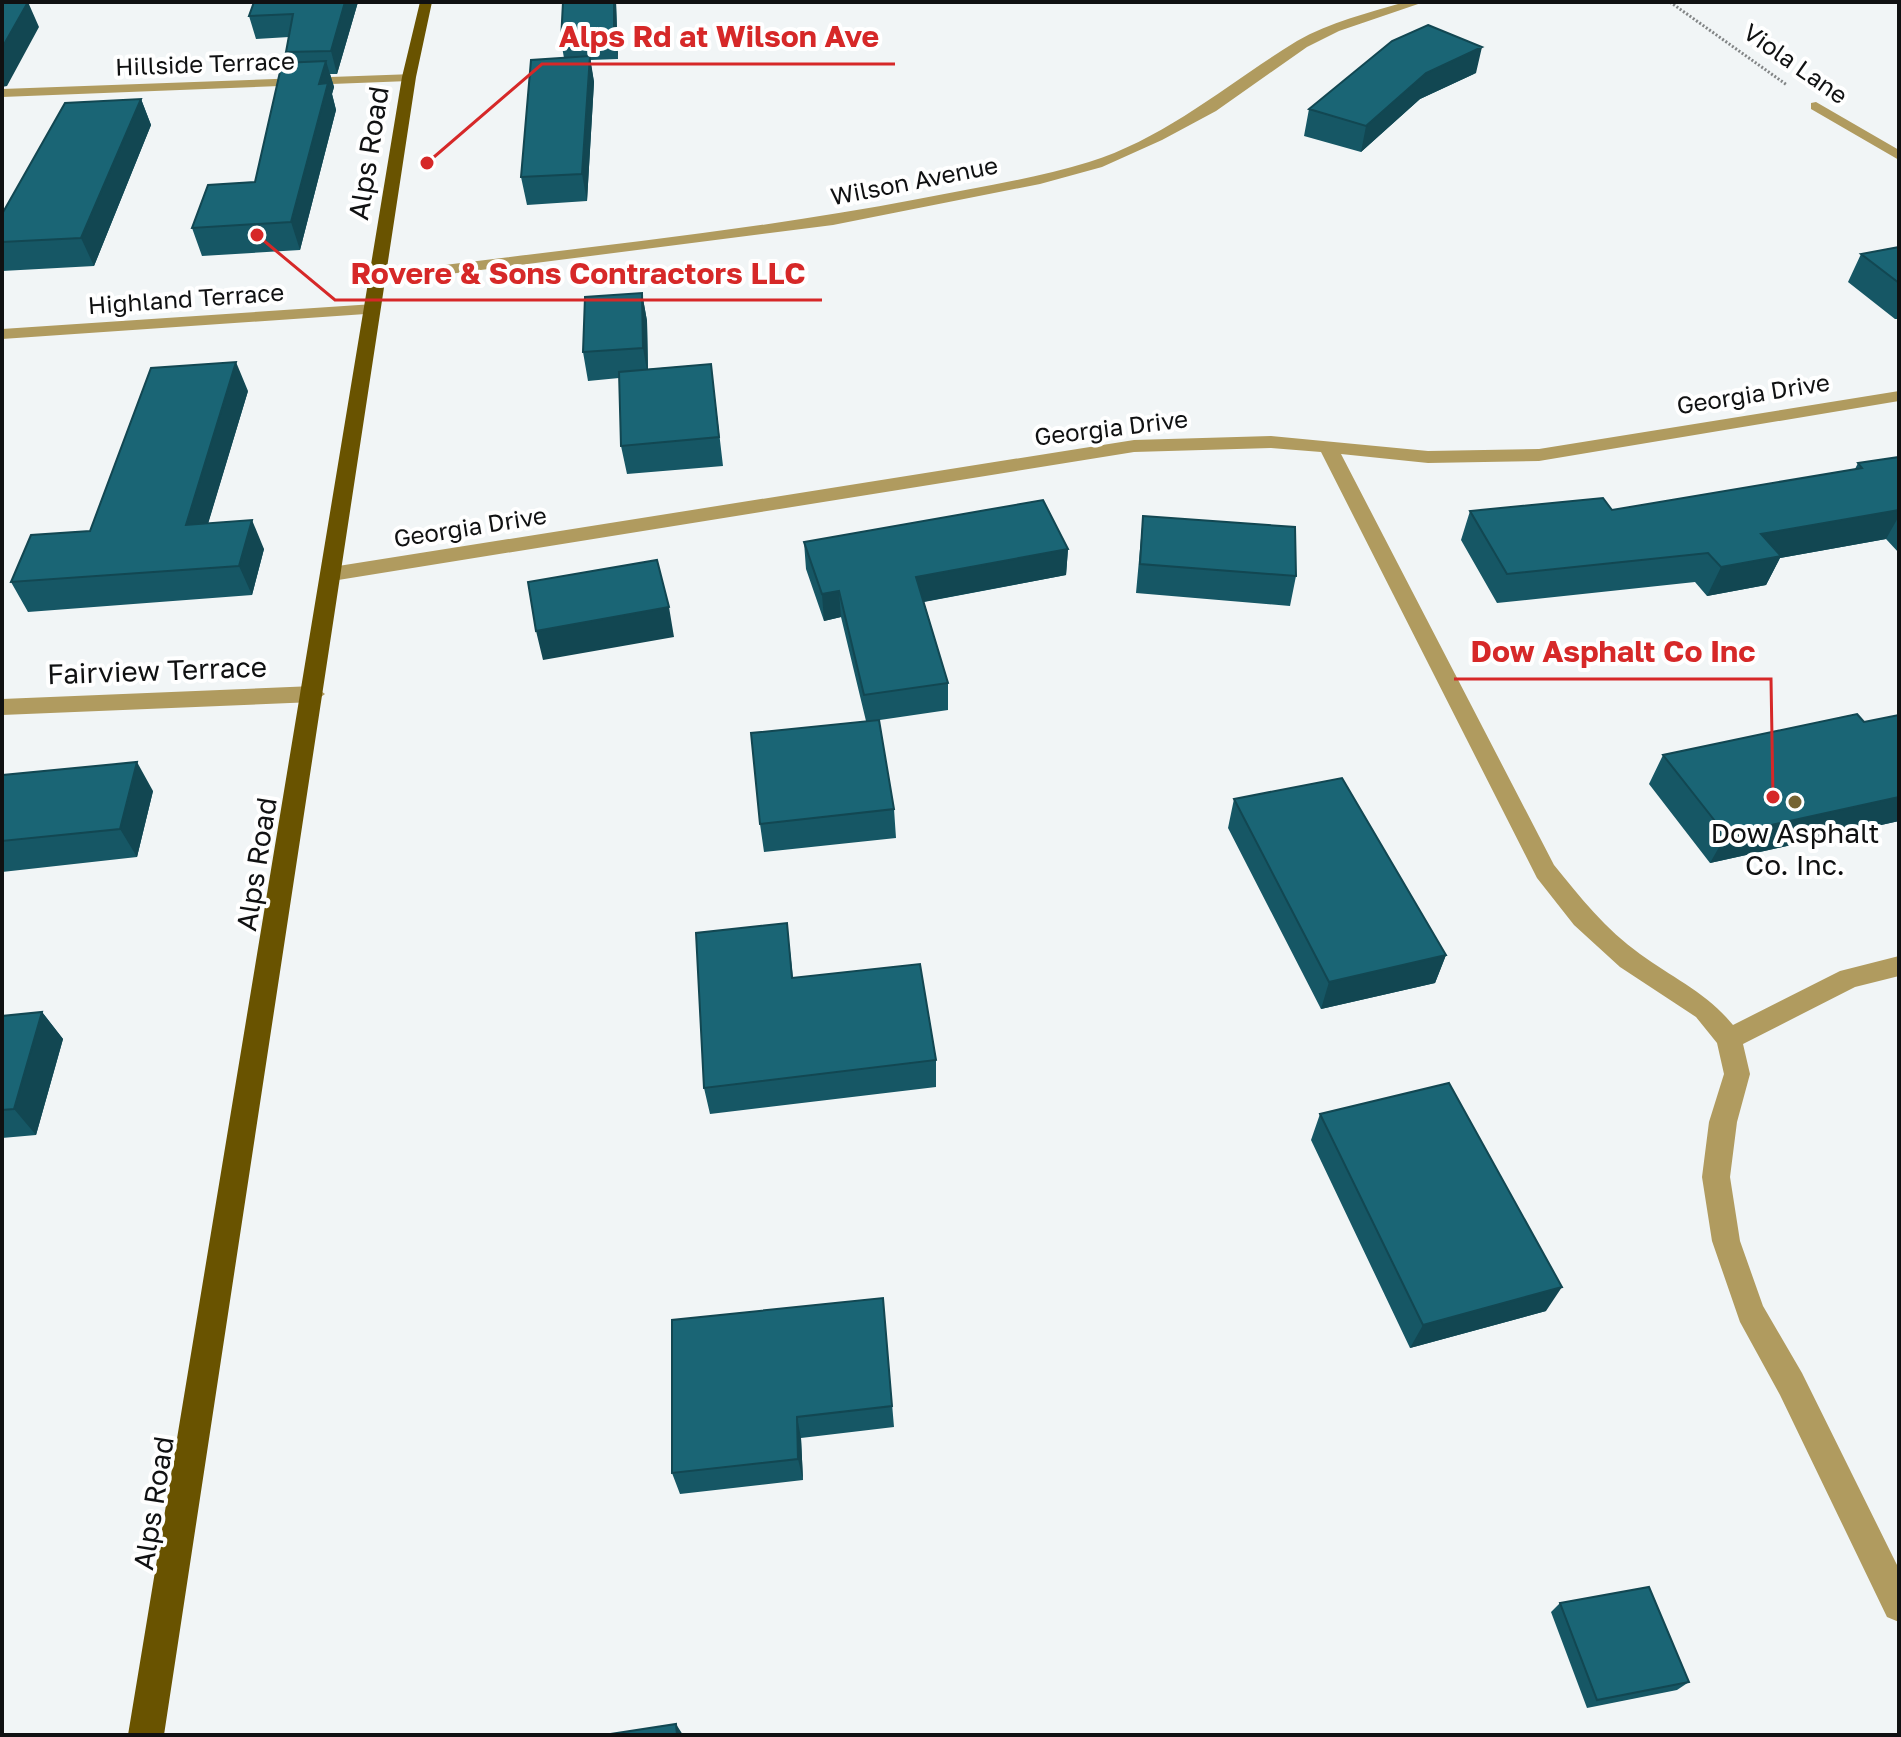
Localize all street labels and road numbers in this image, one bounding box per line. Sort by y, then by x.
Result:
street label: Viola Lane [1738,17,1854,109]
street label: Hillside Terrace [115,45,295,81]
street label: Alps Road [341,84,395,222]
street label: Wilson Avenue [828,150,1000,210]
street label: Highland Terrace [87,277,285,319]
street label: Georgia Drive [1674,367,1832,419]
street label: Georgia Drive [1033,403,1189,451]
street label: Georgia Drive [391,500,549,552]
street label: Fairview Terrace [46,650,268,690]
street label: Alps Road [229,795,283,933]
street label: Alps Road [126,1434,180,1572]

